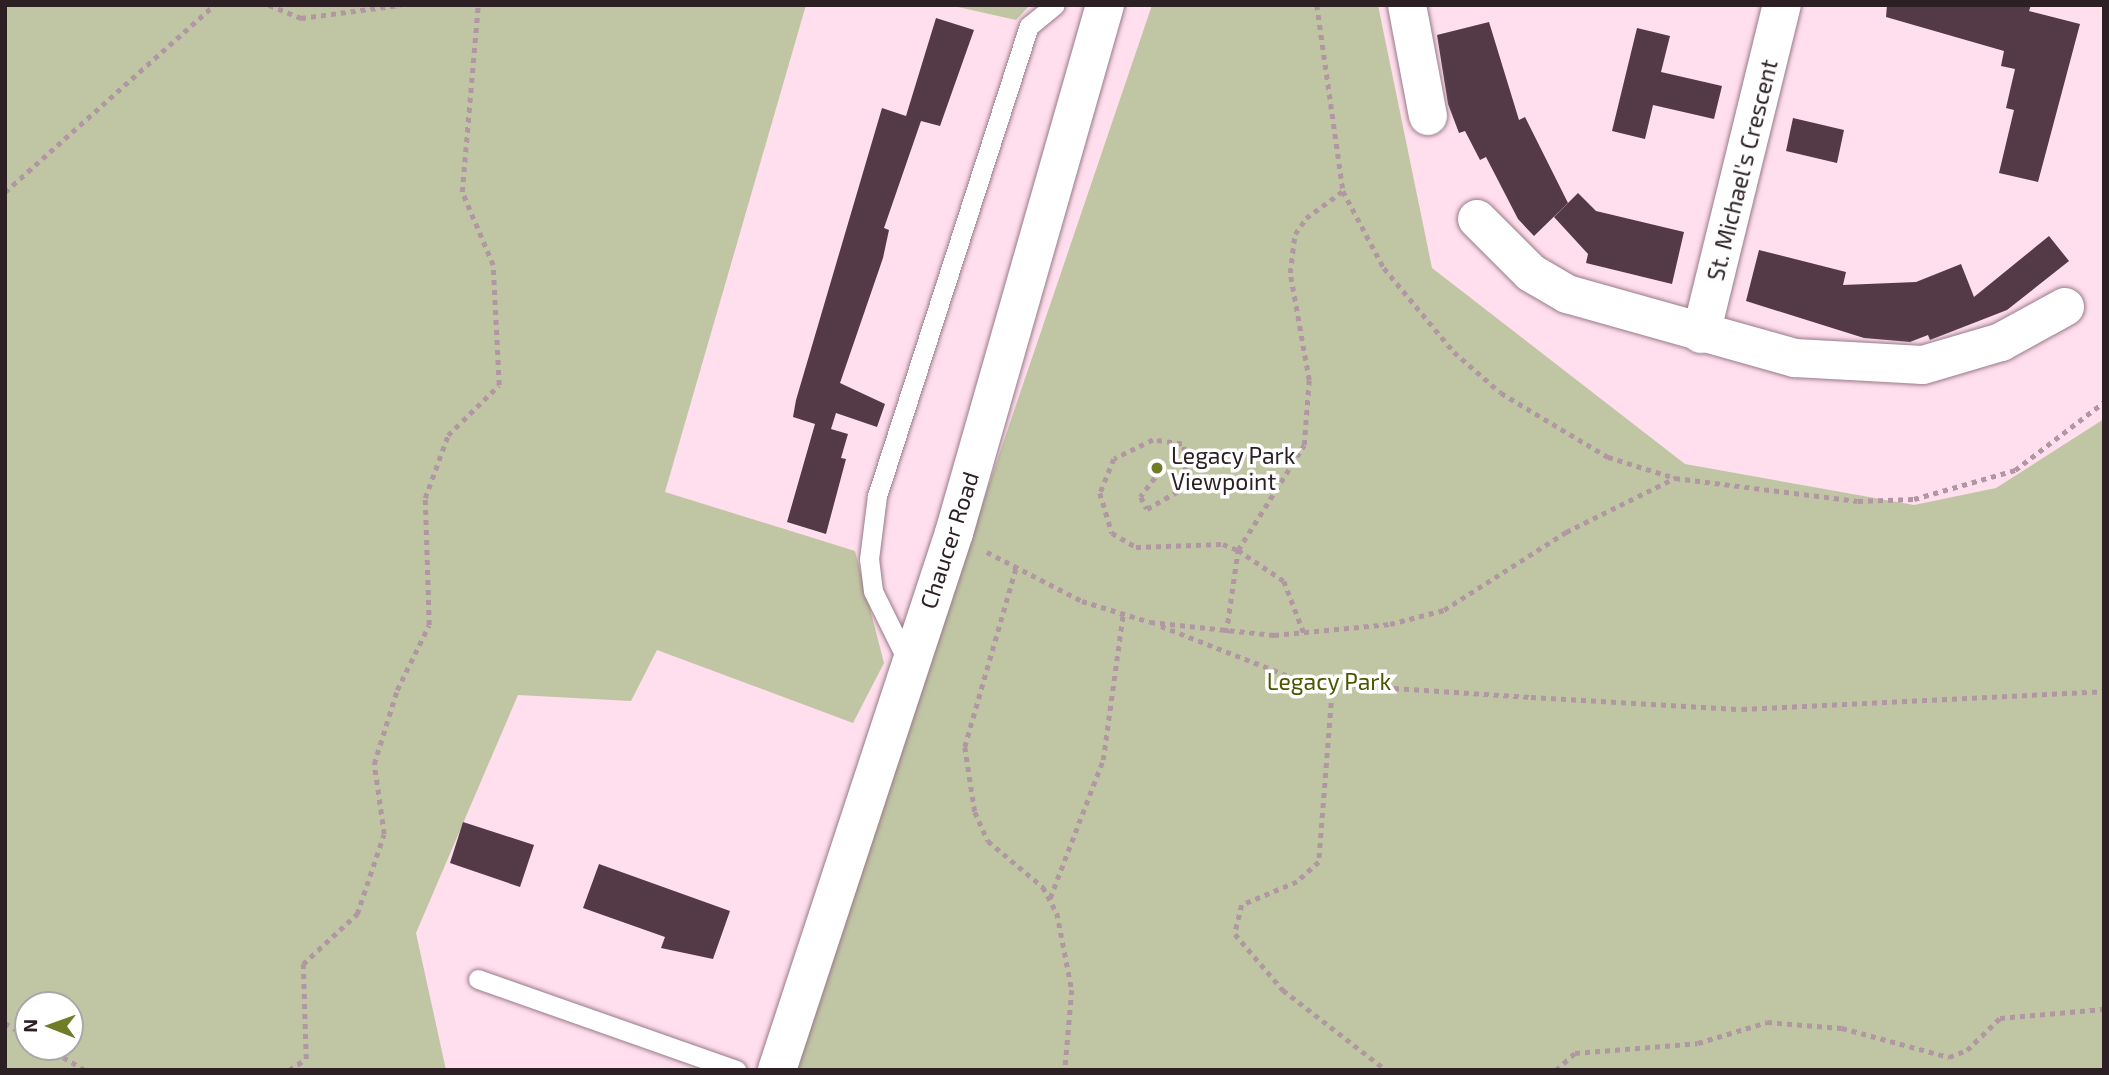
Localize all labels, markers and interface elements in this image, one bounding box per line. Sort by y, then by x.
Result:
street label: St. Michael's Crescent [1701,57,1783,283]
place label: Legacy Park Viewpoint [1171,441,1296,495]
marker: Legacy Park Viewpoint [1149,460,1165,476]
street label: Chaucer Road [914,468,984,612]
park label: Legacy Park [1266,667,1392,695]
north arrow [14,991,84,1061]
text: N [18,1019,41,1033]

